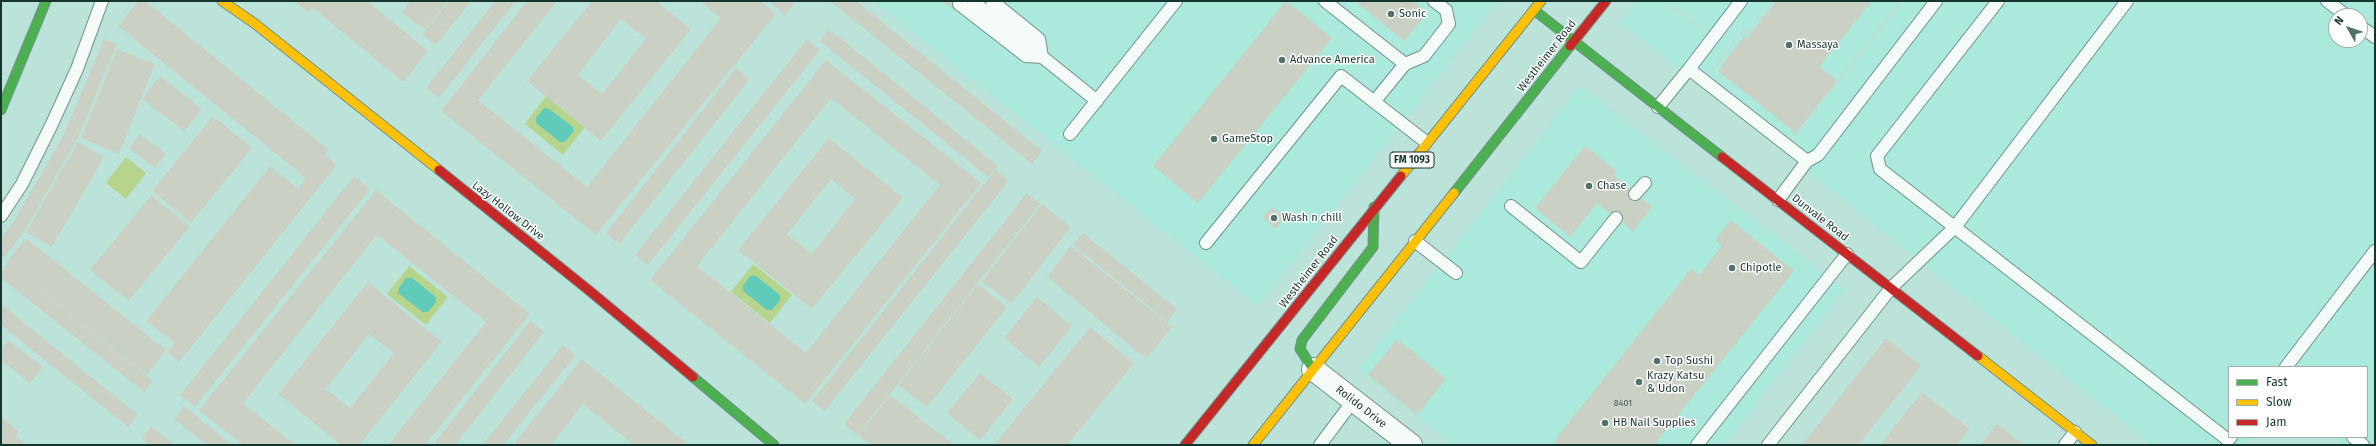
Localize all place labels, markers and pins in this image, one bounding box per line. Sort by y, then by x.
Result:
place label: Sonic [1399,7,1426,21]
marker: Sonic [1386,9,1396,19]
place label: Massaya [1797,38,1839,52]
marker: Massaya [1784,40,1794,50]
place label: Advance America [1290,53,1375,67]
marker: Advance America [1277,55,1287,65]
place label: GameStop [1222,132,1273,146]
marker: GameStop [1209,134,1219,144]
place label: Chase [1597,179,1627,193]
marker: Chase [1584,181,1594,191]
place label: Wash n chill [1282,211,1342,225]
marker: Wash n chill [1269,213,1279,223]
place label: Chipotle [1740,261,1782,275]
marker: Chipotle [1727,263,1737,273]
place label: Top Sushi [1665,354,1713,368]
marker: Top Sushi [1652,356,1662,366]
place label: Krazy Katsu & Udon [1647,369,1704,395]
marker: Krazy Katsu & Udon [1634,377,1644,387]
place label: HB Nail Supplies [1613,416,1696,430]
marker: HB Nail Supplies [1600,418,1610,428]

